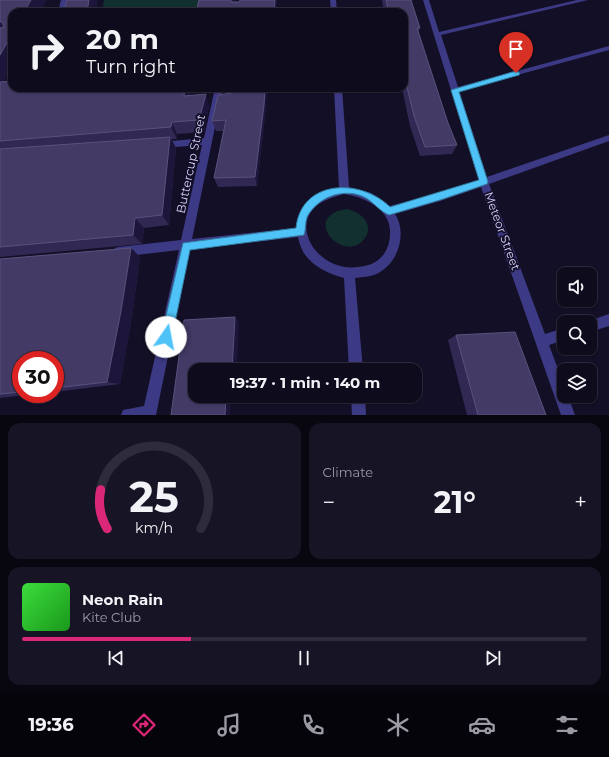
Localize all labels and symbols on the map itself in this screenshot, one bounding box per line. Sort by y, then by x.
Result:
pin [499,32,533,73]
street label: Buttercup Street [173,113,208,215]
street label: Meteor Street [481,190,524,272]
position arrow [145,316,187,358]
speed limit sign: 30 [12,351,64,403]

